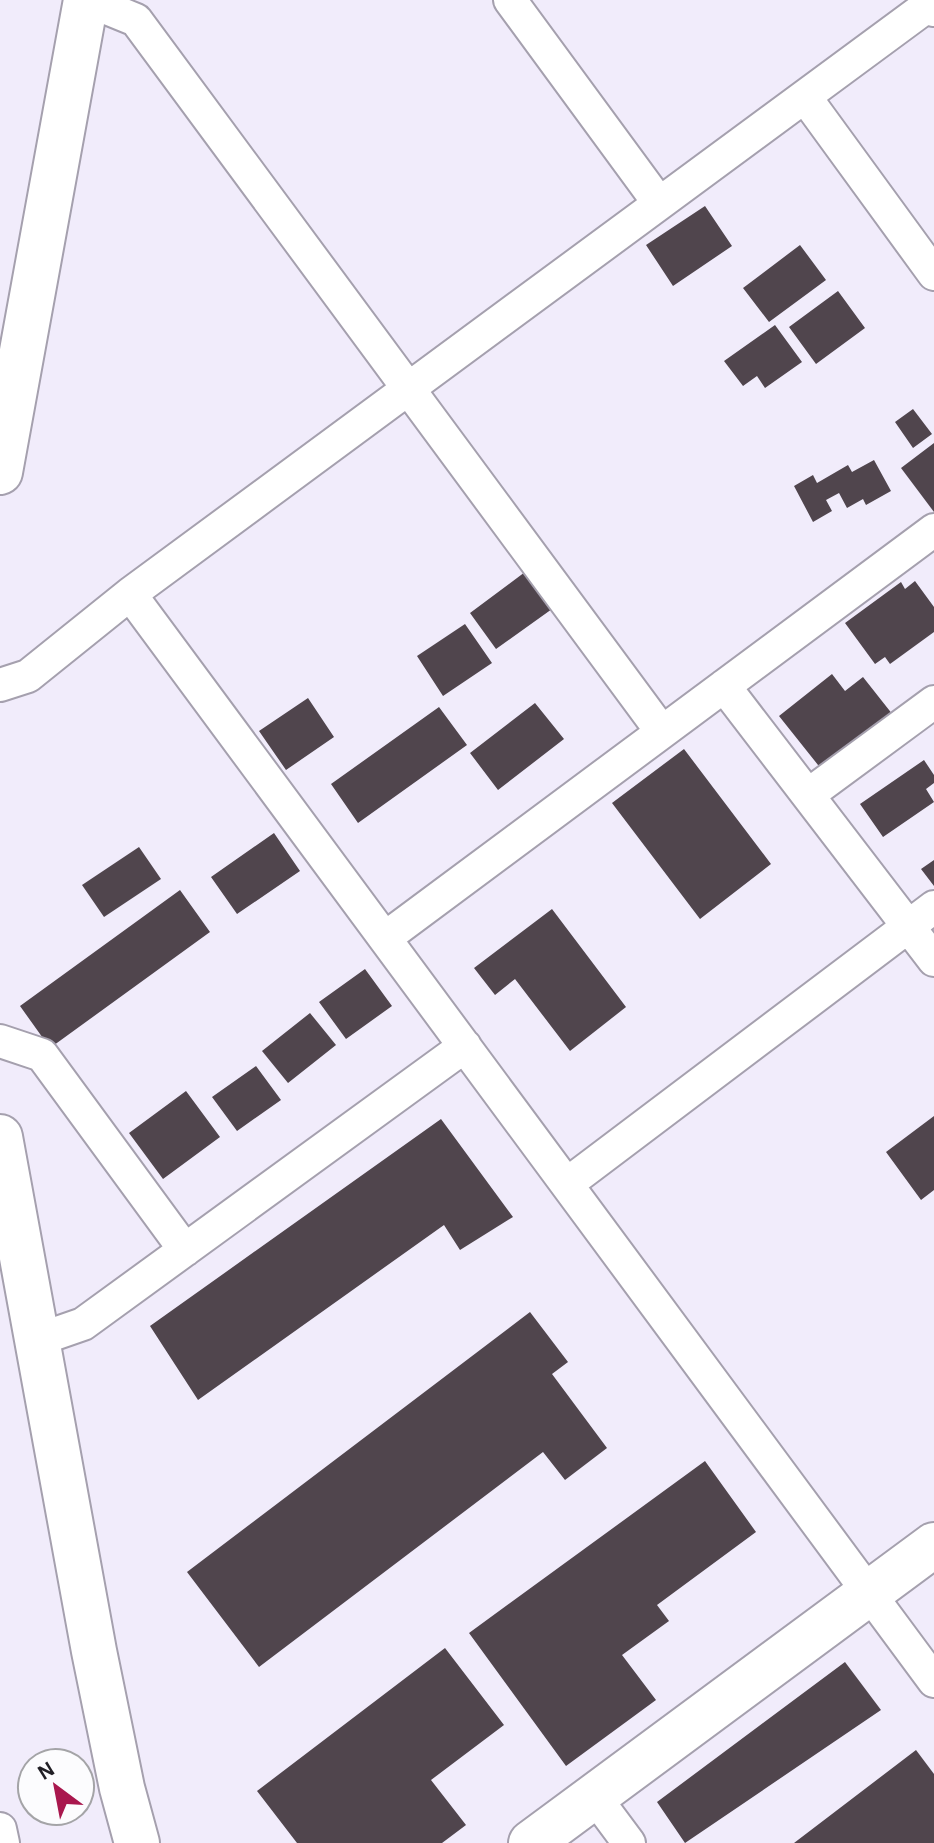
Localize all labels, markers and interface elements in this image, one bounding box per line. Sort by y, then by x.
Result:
north arrow [16,1747,96,1827]
text: N [34,1758,58,1784]

